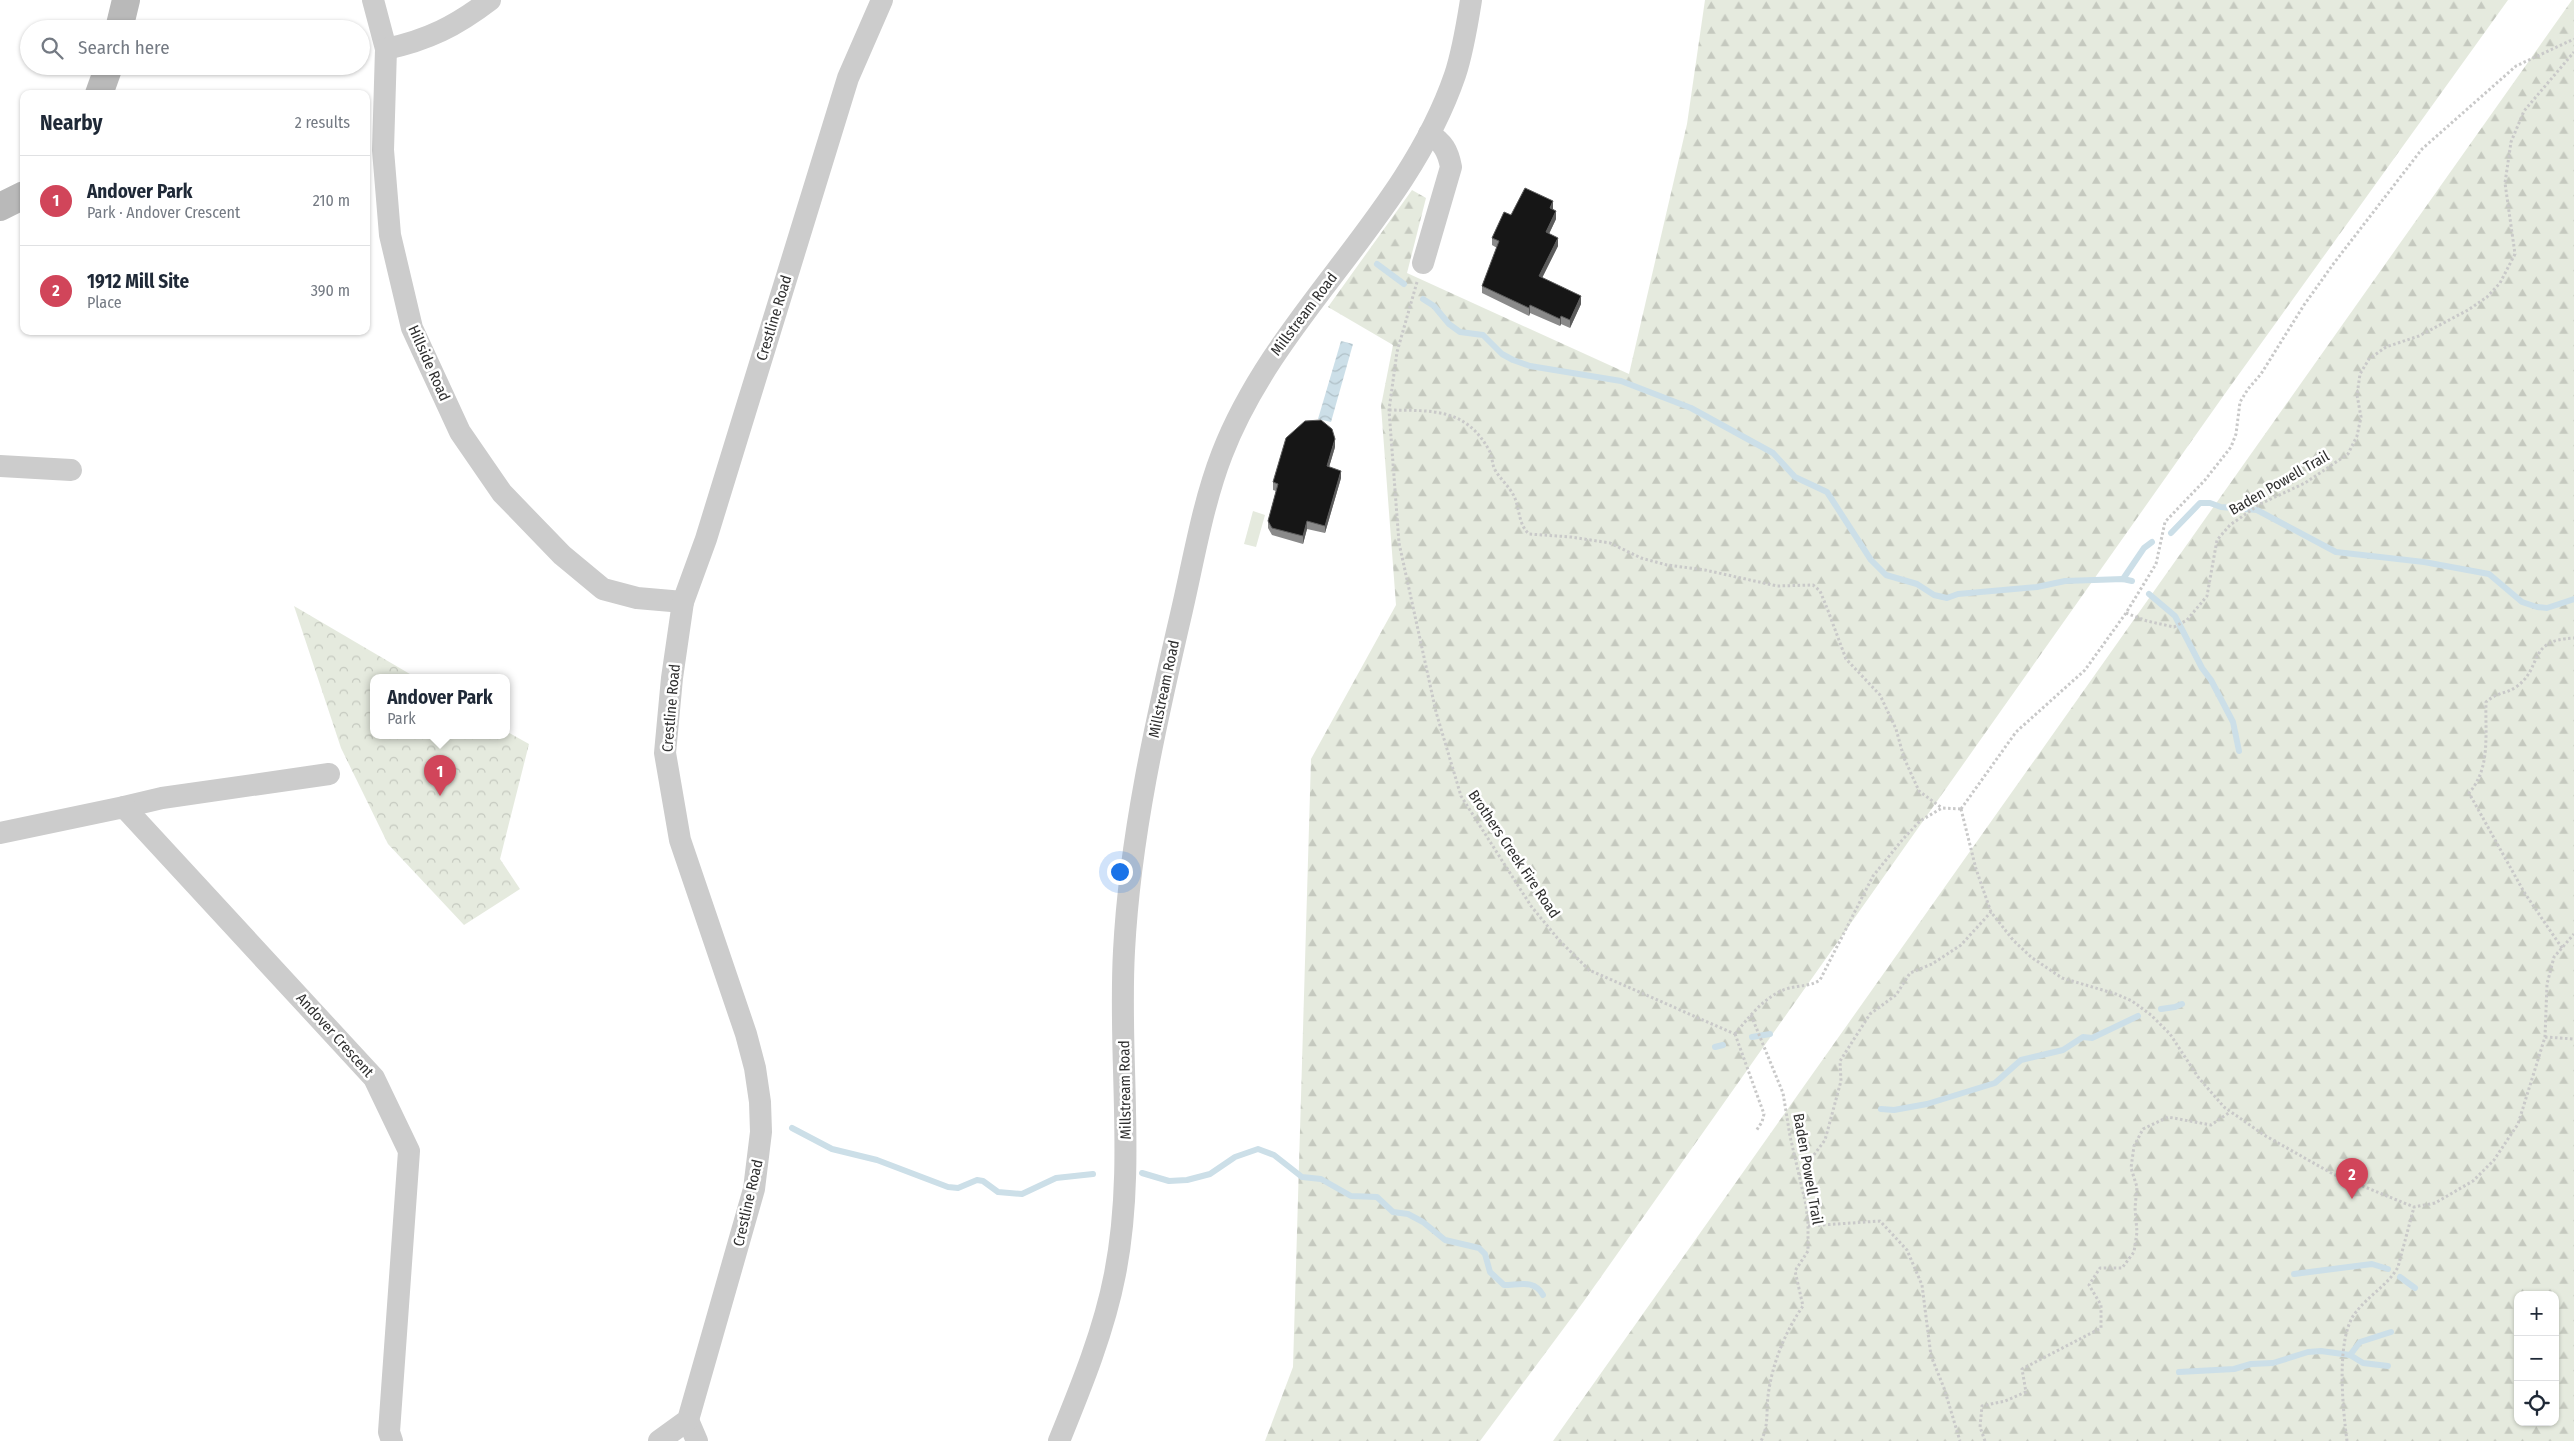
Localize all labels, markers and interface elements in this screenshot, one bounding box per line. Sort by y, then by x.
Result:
search box [20,20,370,75]
icon: search [38,34,66,62]
text: Search here [78,36,170,59]
text: Nearby [40,110,102,136]
text: 2 results [295,113,350,132]
text: Andover Park [87,180,192,203]
text: 1 [53,191,59,210]
text: 210 m [313,191,350,210]
text: Park · Andover Crescent [87,203,240,222]
street label: Millstream Road [1267,269,1341,359]
text: 1912 Mill Site [87,270,189,293]
street label: Crestline Road [752,273,796,363]
text: 2 [52,281,60,300]
text: 390 m [311,281,350,300]
text: Place [87,293,122,312]
street label: Hillside Road [404,322,454,404]
street label: Baden Powell Trail [2226,447,2332,519]
street label: Millstream Road [1145,639,1183,739]
street label: Crestline Road [658,663,684,753]
popup [370,674,510,739]
text: Andover Park [387,686,493,709]
text: Park [387,709,416,728]
pin: 1 [424,755,456,796]
street label: Brothers Creek Fire Road [1464,787,1564,921]
your location [1107,859,1133,885]
street label: Andover Crescent [293,989,377,1081]
street label: Millstream Road [1115,1040,1135,1140]
street label: Baden Powell Trail [1789,1112,1827,1226]
street label: Crestline Road [729,1158,767,1248]
pin: 2 [2336,1158,2368,1199]
map controls [2514,1291,2559,1426]
button: + [2514,1291,2559,1336]
button: − [2514,1336,2559,1381]
button: locate [2514,1381,2559,1426]

